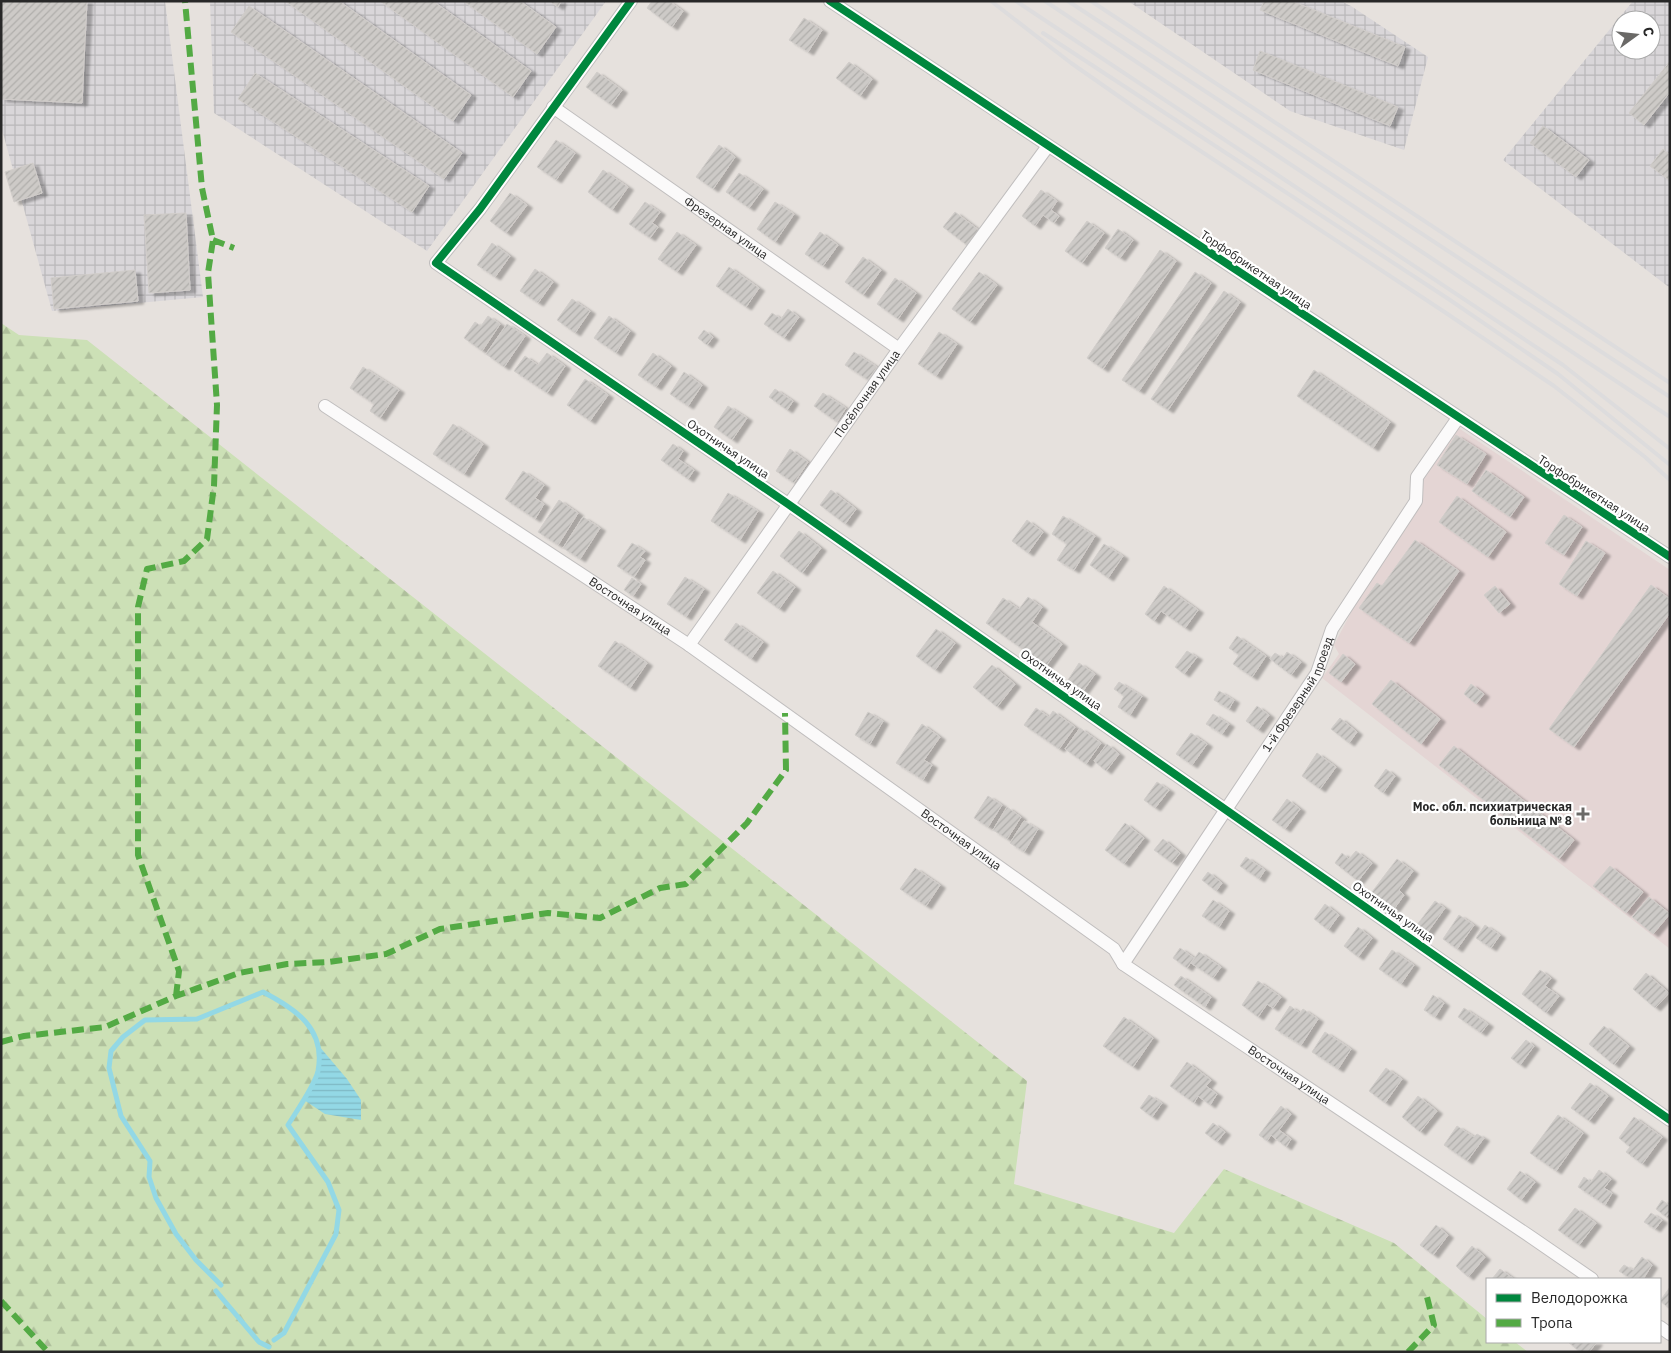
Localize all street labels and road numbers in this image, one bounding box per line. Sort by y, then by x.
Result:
street label: Фрезерная улица [681,193,772,262]
street label: Торфобрикетная улица [1198,227,1315,313]
street label: Посёлочная улица [831,346,903,440]
street label: Охотничья улица [684,416,773,482]
street label: Торфобрикетная улица [1535,452,1654,536]
street label: Восточная улица [586,573,675,639]
street label: 1-й Фрезерный проезд [1259,635,1336,755]
street label: Охотничья улица [1018,646,1105,714]
street label: Восточная улица [918,805,1005,873]
street label: Охотничья улица [1350,878,1437,946]
street label: Восточная улица [1245,1042,1333,1108]

